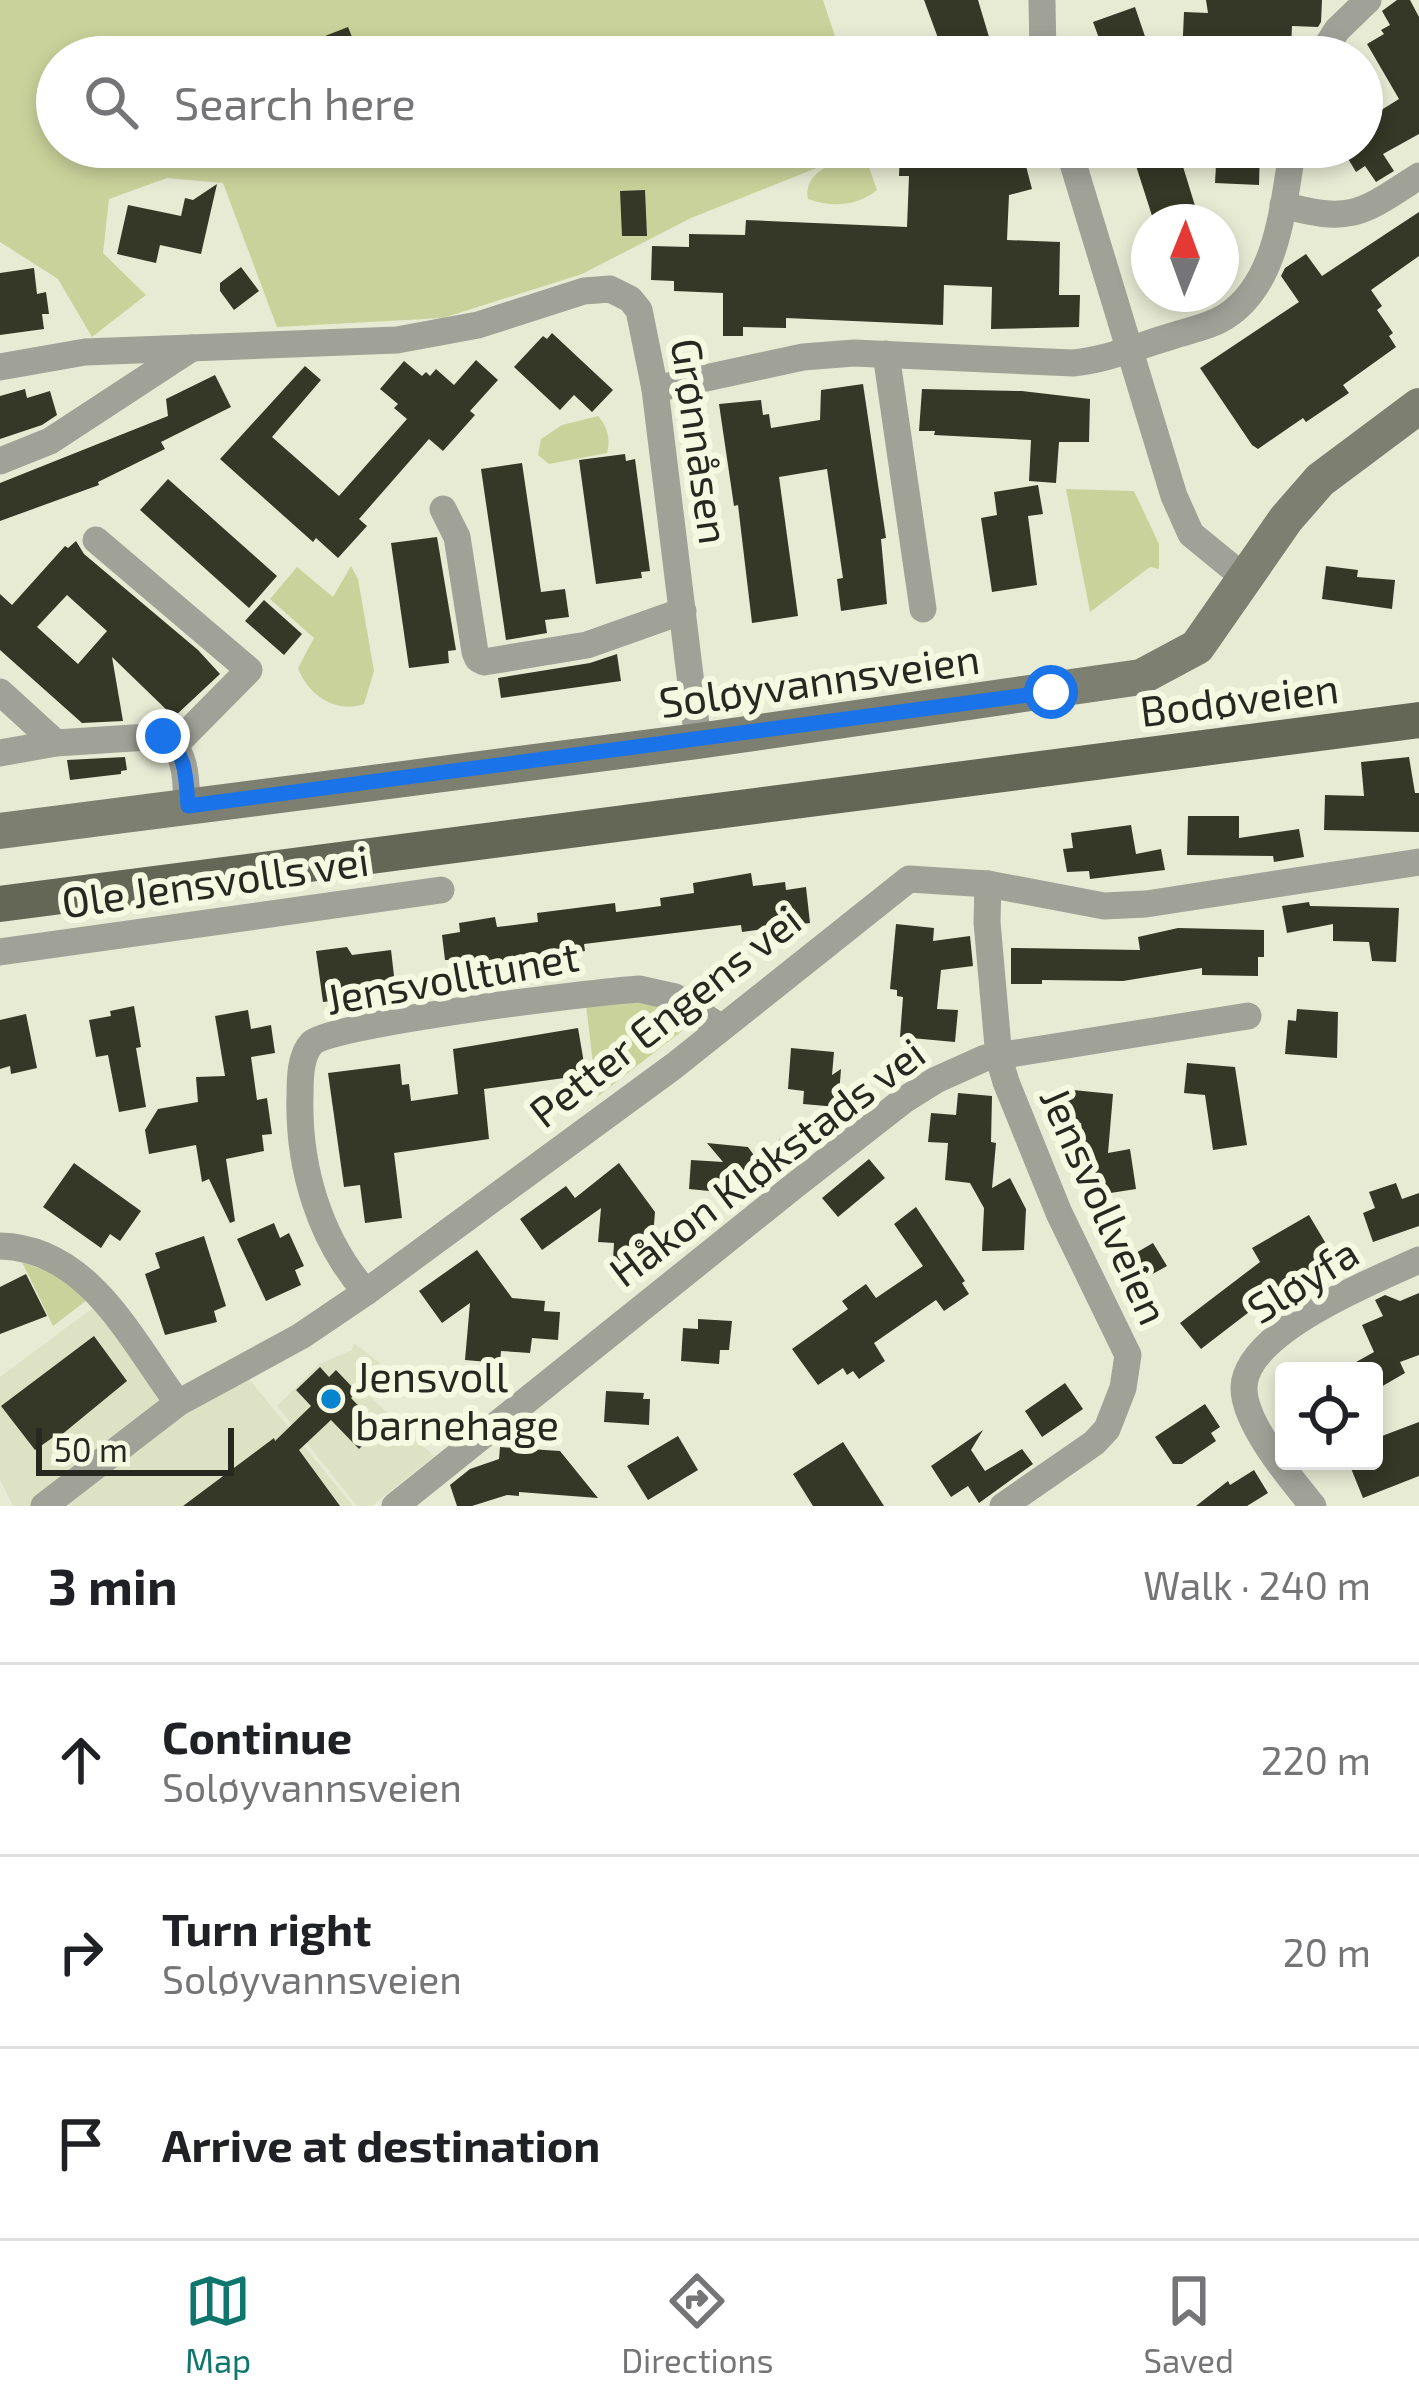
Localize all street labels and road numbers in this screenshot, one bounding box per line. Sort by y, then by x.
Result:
street label: Grønnåsen [663,335,741,547]
street label: Soløyvannsveien [656,632,982,726]
street label: Bodøveien [1137,661,1341,735]
street label: Ole Jensvolls vei [58,834,372,926]
street label: Petter Engens vei [519,894,809,1136]
street label: Jensvolltunet [322,929,582,1023]
street label: Håkon Kløkstads vei [599,1026,933,1296]
street label: Jensvollveien [1031,1079,1181,1331]
street label: Sløyfa [1237,1226,1367,1332]

